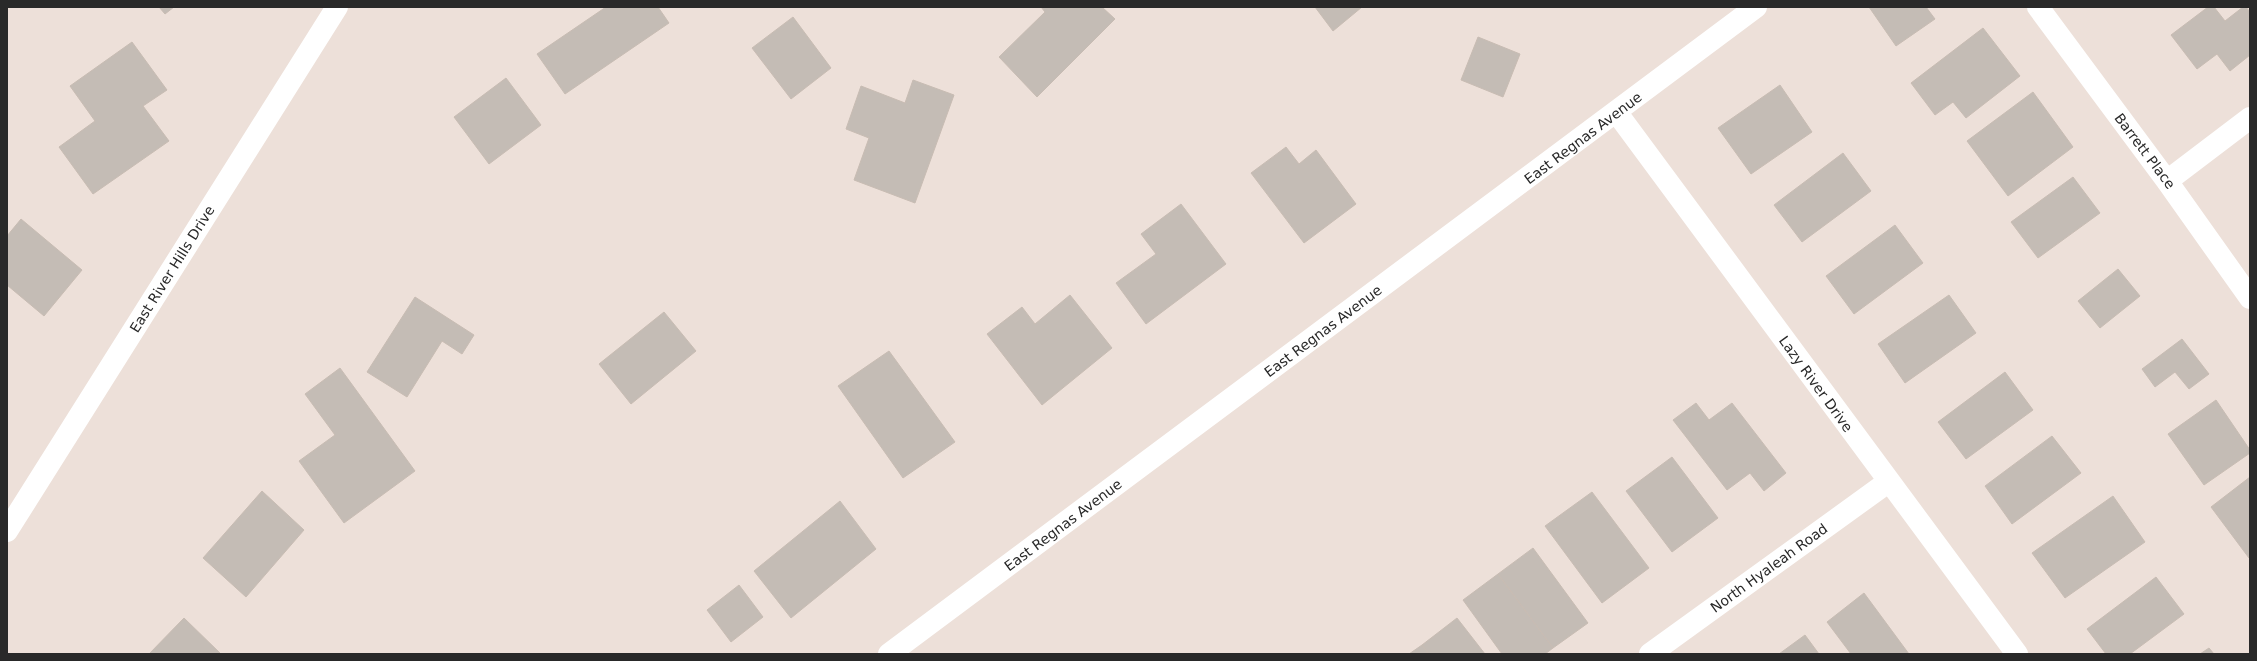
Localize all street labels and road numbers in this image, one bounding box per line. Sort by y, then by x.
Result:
street label: East Regnas Avenue [1521,89,1645,187]
street label: Barrett Place [2111,110,2179,192]
street label: East River Hills Drive [126,203,218,335]
street label: East Regnas Avenue [1261,282,1385,380]
street label: Lazy River Drive [1776,333,1856,435]
street label: East Regnas Avenue [1001,476,1125,574]
street label: North Hyaleah Road [1707,520,1831,616]

